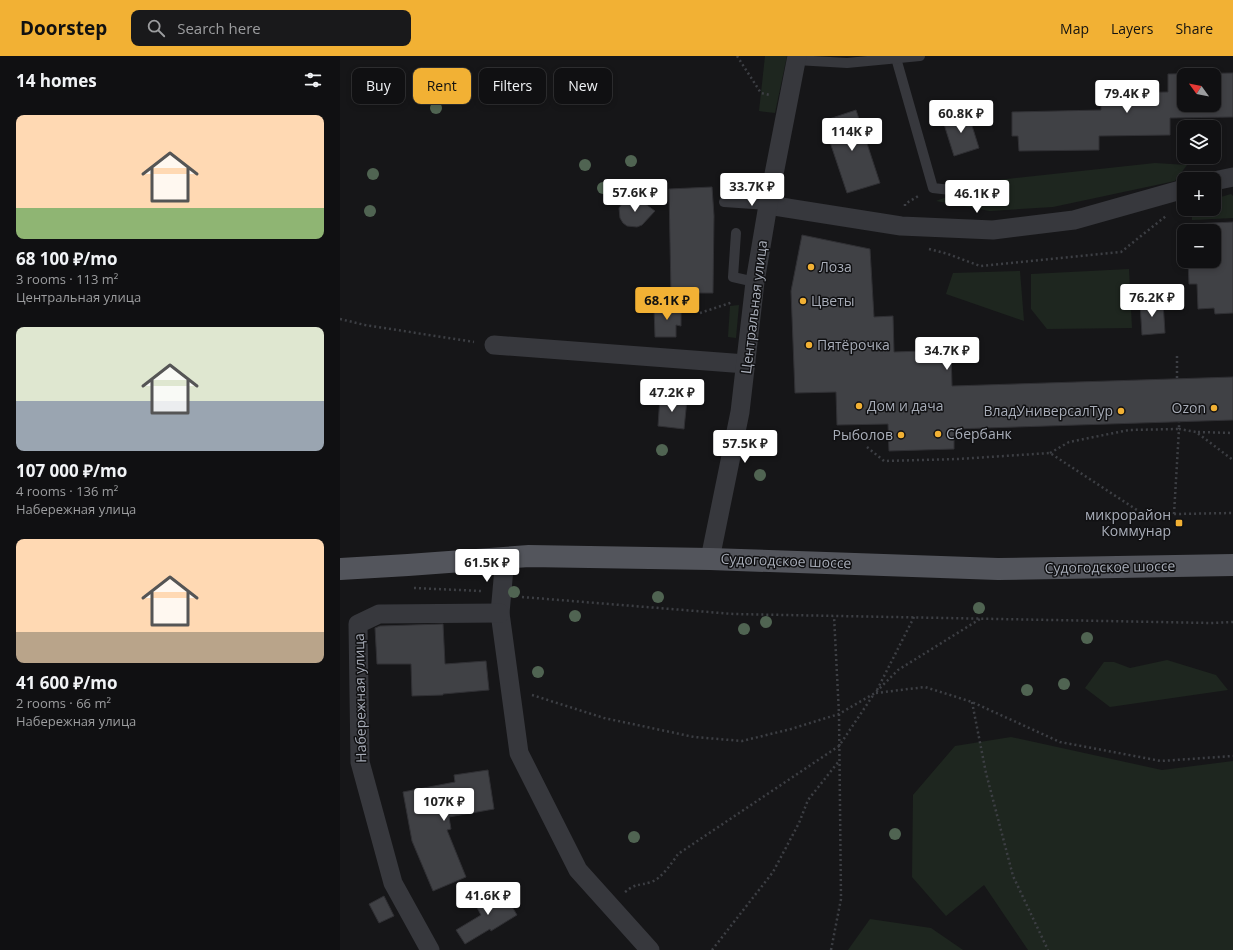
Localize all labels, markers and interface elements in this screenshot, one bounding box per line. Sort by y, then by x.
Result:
search box [131,10,411,46]
text: Doorstep [20,15,107,41]
icon: search [145,17,167,39]
text: Search here [177,18,261,38]
text: Map [1060,19,1089,38]
text: Layers [1111,19,1153,38]
text: Share [1175,19,1213,38]
chip: Buy [352,68,405,104]
chip: Rent [413,68,471,104]
chip: Filters [479,68,546,104]
chip: New [554,68,612,104]
north arrow [1177,68,1221,112]
map controls [1177,68,1221,268]
text: 14 homes [16,69,97,92]
icon: filters [302,69,324,91]
pin: 79.4K ₽ [1090,80,1164,114]
text: 79.4K ₽ [1104,84,1150,102]
pin: 60.8K ₽ [924,100,998,134]
text: 60.8K ₽ [938,104,984,122]
pin: 114K ₽ [819,118,885,152]
button: layers [1177,120,1221,164]
text: 114K ₽ [831,122,873,140]
icon: home [134,141,206,213]
button: + [1177,172,1221,216]
pin: 33.7K ₽ [715,173,789,207]
text: 33.7K ₽ [729,177,775,195]
pin: 57.6K ₽ [598,179,672,213]
pin: 46.1K ₽ [940,180,1014,214]
text: 57.6K ₽ [612,183,658,201]
text: 46.1K ₽ [954,184,1000,202]
button: − [1177,224,1221,268]
street label: Центральная улица [736,239,771,375]
text: 68 100 ₽/mo [16,247,118,270]
place label: Лоза [819,257,852,276]
marker: Лоза [806,262,816,272]
text: 3 rooms · 113 m² [16,270,118,288]
pin: 76.2K ₽ [1115,284,1189,318]
pin: 68.1K ₽ [630,287,704,321]
text: Центральная улица [16,288,141,306]
text: 76.2K ₽ [1129,288,1175,306]
text: 68.1K ₽ [644,291,690,309]
place label: Цветы [811,291,855,310]
marker: Цветы [798,296,808,306]
place label: Пятёрочка [817,335,890,354]
pin: 34.7K ₽ [910,337,984,371]
marker: Пятёрочка [804,340,814,350]
text: 34.7K ₽ [924,341,970,359]
icon: home [134,353,206,425]
pin: 47.2K ₽ [635,379,709,413]
text: 47.2K ₽ [649,383,695,401]
place label: Дом и дача [867,396,944,415]
place label: Ozon [1172,398,1206,417]
marker: Дом и дача [854,401,864,411]
place label: ВладУниверсалТур [983,401,1113,420]
marker: Ozon [1209,403,1219,413]
marker: ВладУниверсалТур [1116,406,1126,416]
place label: Сбербанк [946,424,1013,443]
place label: Рыболов [833,425,893,444]
marker: Сбербанк [933,429,943,439]
pin: 57.5K ₽ [708,430,782,464]
marker: Рыболов [896,430,906,440]
text: 57.5K ₽ [722,434,768,452]
text: 107 000 ₽/mo [16,459,127,482]
text: 4 rooms · 136 m² [16,482,118,500]
text: Набережная улица [16,500,136,518]
place label: микрорайон Коммунар [1085,505,1171,540]
marker: микрорайон Коммунар [1174,518,1184,528]
pin: 61.5K ₽ [450,549,524,583]
street label: Судогодское шоссе [720,549,852,572]
text: 61.5K ₽ [464,553,510,571]
street label: Судогодское шоссе [1044,556,1176,577]
icon: home [134,565,206,637]
street label: Набережная улица [349,633,370,763]
text: 41 600 ₽/mo [16,671,118,694]
text: 2 rooms · 66 m² [16,694,111,712]
text: Набережная улица [16,712,136,730]
pin: 107K ₽ [411,788,477,822]
text: 107K ₽ [423,792,465,810]
pin: 41.6K ₽ [451,882,525,916]
text: 41.6K ₽ [465,886,511,904]

